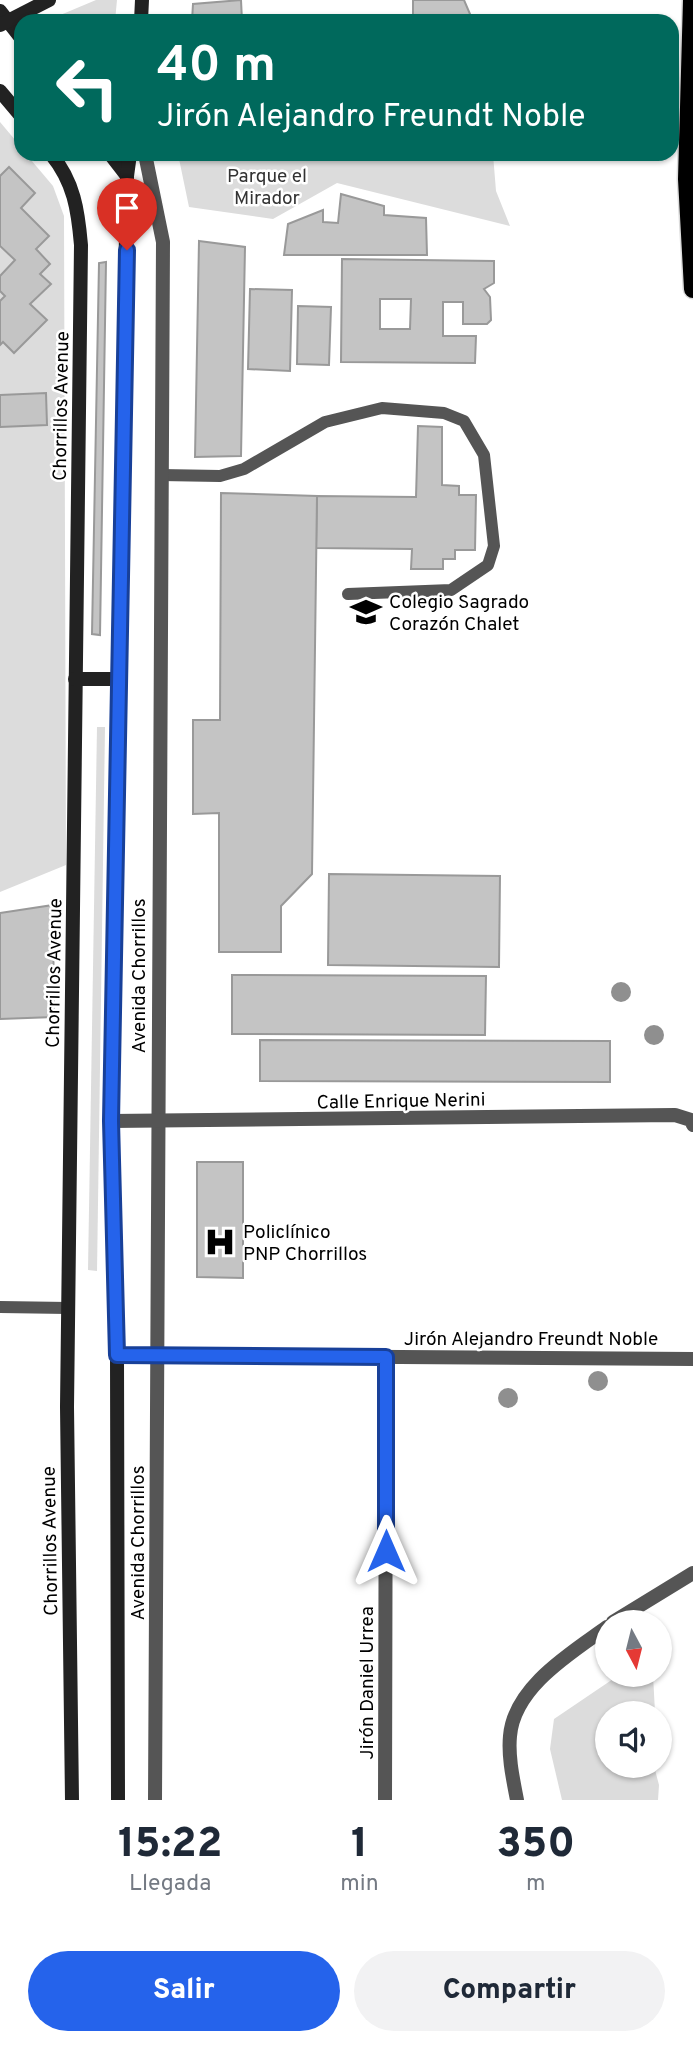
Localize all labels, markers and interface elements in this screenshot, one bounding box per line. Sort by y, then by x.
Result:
text: 40 m [157,37,276,99]
icon: left [42,42,133,133]
text: Jirón Alejandro Freundt Noble [157,98,586,138]
park label: Parque el Mirador [227,165,307,211]
pin [97,178,157,250]
icon: arrive [108,189,146,227]
street label: Chorrillos Avenue [49,331,75,481]
place label: Colegio Sagrado Corazón Chalet [389,591,529,637]
school or university icon: Colegio Sagrado Corazón Chalet [349,595,383,629]
street label: Chorrillos Avenue [42,898,68,1048]
street label: Avenida Chorrillos [128,898,152,1054]
street label: Calle Enrique Nerini [316,1089,486,1115]
place label: Policlínico PNP Chorrillos [243,1221,367,1267]
hospital icon: Policlínico PNP Chorrillos [203,1225,237,1259]
street label: Jirón Alejandro Freundt Noble [404,1328,658,1352]
street label: Avenida Chorrillos [127,1465,151,1621]
street label: Chorrillos Avenue [38,1466,64,1616]
position arrow [349,1514,423,1588]
street label: Jirón Daniel Urrea [356,1606,380,1760]
north arrow [595,1610,672,1687]
map controls [595,1610,672,1778]
button: sound [595,1701,672,1778]
text: 15:22 [118,1819,222,1872]
text: 1 [351,1819,368,1872]
text: 350 [497,1819,575,1872]
text: Llegada [129,1870,211,1899]
text: min [340,1870,379,1899]
text: m [526,1870,546,1899]
button: Salir [28,1951,340,2031]
button: Compartir [354,1951,665,2031]

